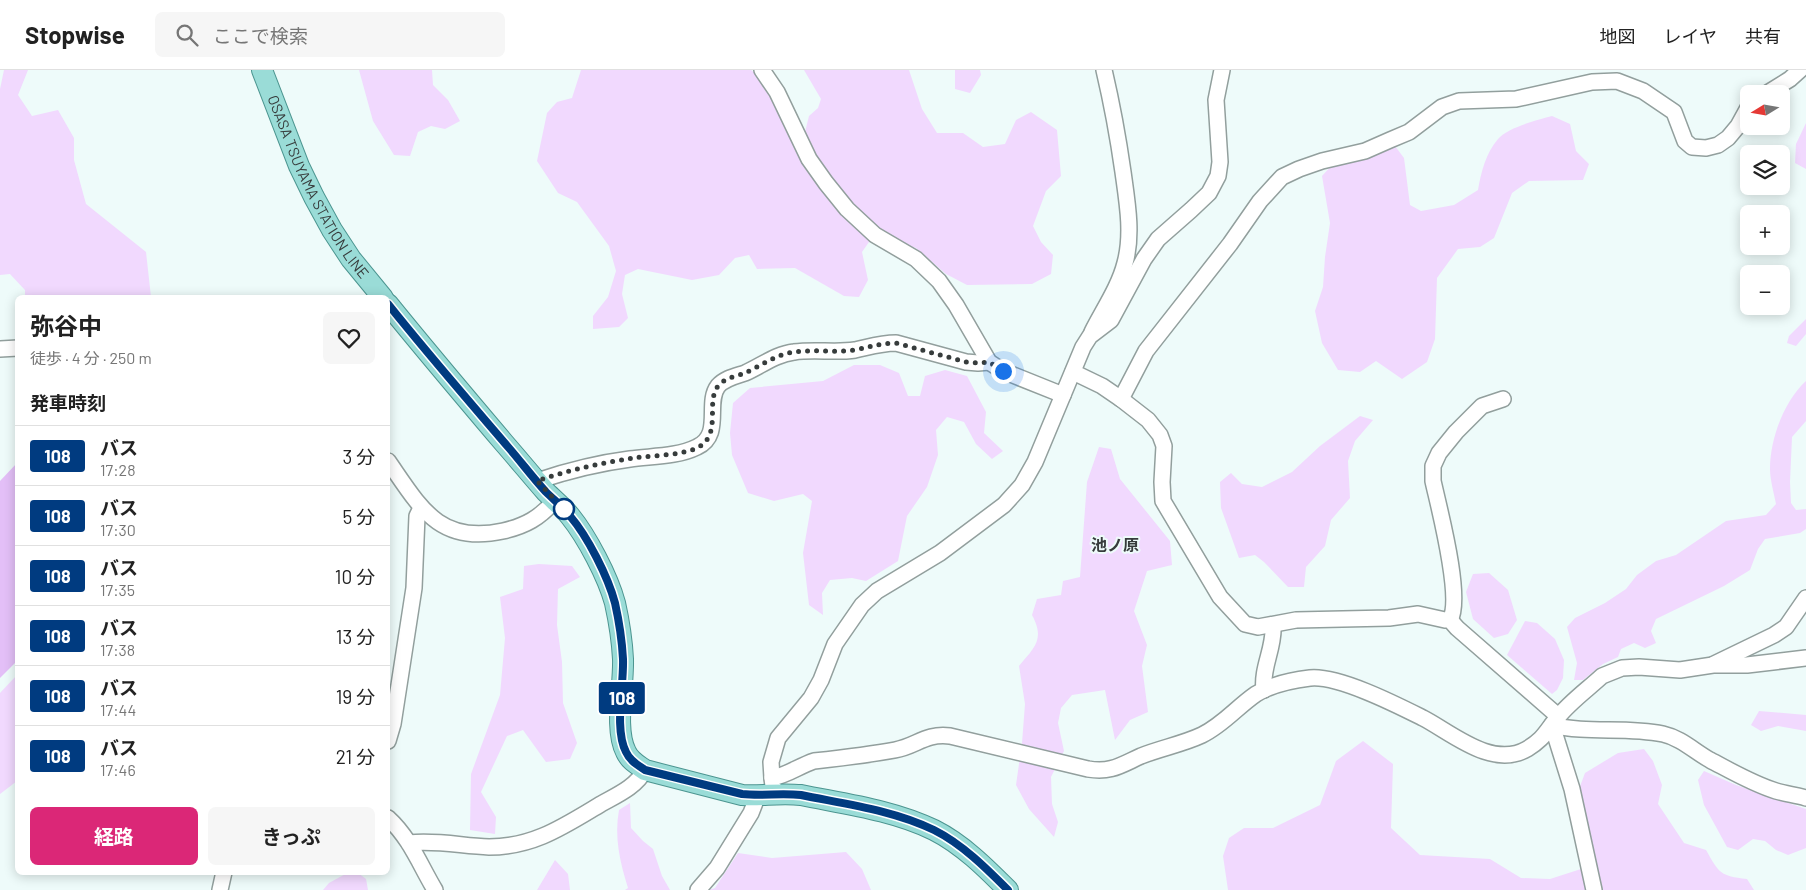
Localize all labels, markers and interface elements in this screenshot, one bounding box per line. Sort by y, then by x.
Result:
search box [155,12,505,57]
text: Stopwise [25,20,125,49]
icon: search [173,21,201,49]
text: ここで検索 [213,24,308,47]
text: 地図 [1600,25,1636,47]
text: レイヤ [1664,25,1717,47]
text: 共有 [1745,25,1781,47]
north arrow [1740,85,1790,135]
map controls [1740,85,1790,315]
street label: OSASA TSUYAMA STATION LINE [265,92,373,282]
button: layers [1740,145,1790,195]
button: + [1740,205,1790,255]
button: − [1740,265,1790,315]
text: 弥谷中 [30,311,102,340]
button: heart [323,312,375,364]
text: 徒歩 · 4 分 · 250 m [30,348,152,367]
your location [991,359,1016,384]
text: 発車時刻 [30,391,106,414]
text: バス [100,436,138,459]
text: 108 [44,445,71,467]
text: 3 分 [342,445,375,468]
text: 17:28 [100,460,136,479]
text: バス [100,496,138,519]
unlabelled marker [553,498,575,520]
text: 108 [44,505,71,527]
text: 5 分 [342,505,375,528]
text: 17:30 [100,520,136,539]
district label: 池ノ原 [1091,535,1139,554]
text: バス [100,556,138,579]
text: 108 [44,565,71,587]
text: 10 分 [335,565,375,588]
text: 17:35 [100,580,135,599]
text: バス [100,616,138,639]
text: 108 [44,625,71,647]
text: 13 分 [336,625,375,648]
text: 17:38 [100,640,135,659]
text: バス [100,676,138,699]
line badge: 108 [593,682,651,714]
text: 108 [44,685,71,707]
text: 19 分 [336,685,375,708]
text: 108 [609,687,635,709]
text: 17:44 [100,700,136,719]
text: バス [100,736,138,759]
text: 108 [44,745,71,767]
text: 21 分 [336,745,375,768]
text: 17:46 [100,760,136,779]
button: 経路 [30,807,198,865]
button: きっぷ [208,807,375,865]

